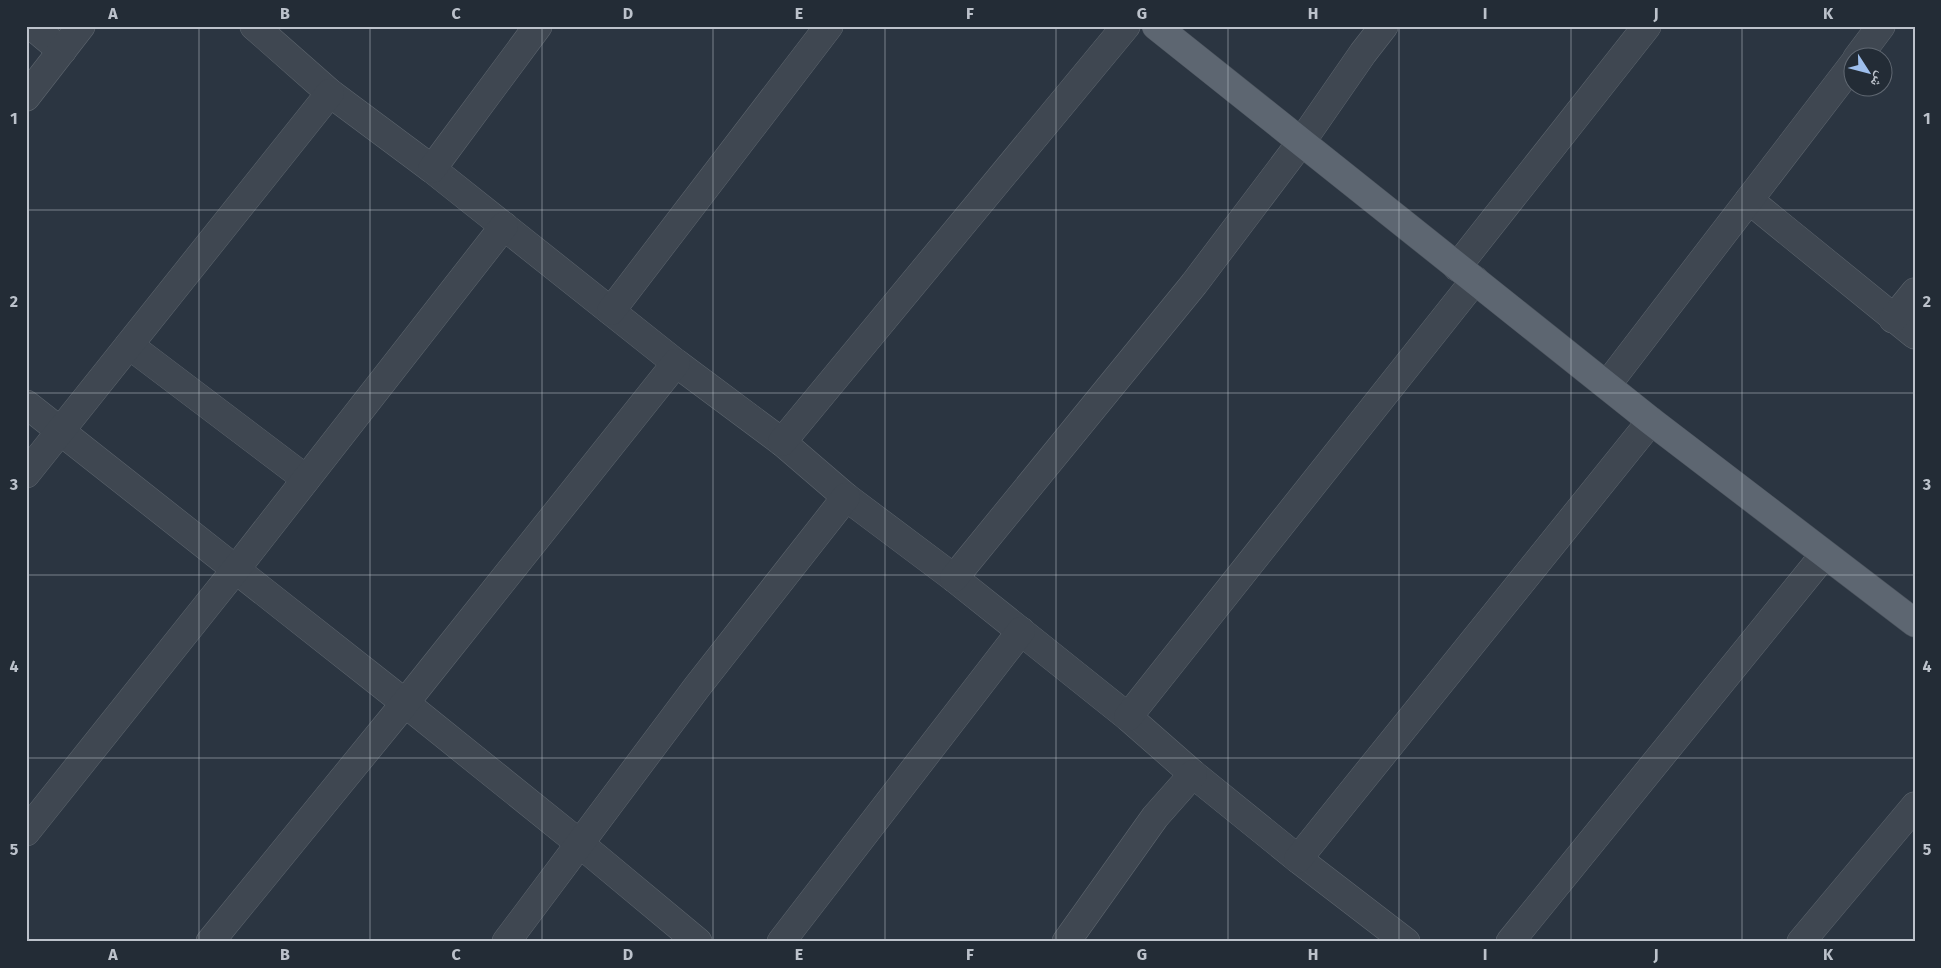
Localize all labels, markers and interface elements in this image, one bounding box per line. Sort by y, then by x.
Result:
text: A [107,4,118,23]
text: B [280,4,290,23]
text: C [451,4,461,23]
text: D [623,4,633,23]
text: E [795,4,803,23]
text: F [966,4,974,23]
text: G [1137,4,1147,23]
text: H [1308,4,1318,23]
text: I [1483,4,1487,23]
text: J [1652,4,1659,23]
text: K [1823,4,1834,23]
north arrow [1844,48,1894,98]
text: ش [1867,68,1889,90]
text: 1 [10,109,18,128]
text: 1 [1923,109,1931,128]
text: 2 [10,292,18,311]
text: 2 [1923,292,1931,311]
text: 3 [9,475,18,494]
text: 3 [1922,475,1931,494]
text: 4 [9,657,19,676]
text: 4 [1922,657,1932,676]
text: 5 [10,840,19,859]
text: 5 [1923,840,1932,859]
text: A [107,945,118,964]
text: B [280,945,290,964]
text: C [451,945,461,964]
text: D [623,945,633,964]
text: E [795,945,803,964]
text: F [966,945,974,964]
text: G [1137,945,1147,964]
text: H [1308,945,1318,964]
text: I [1483,945,1487,964]
text: J [1652,945,1659,964]
text: K [1823,945,1834,964]

